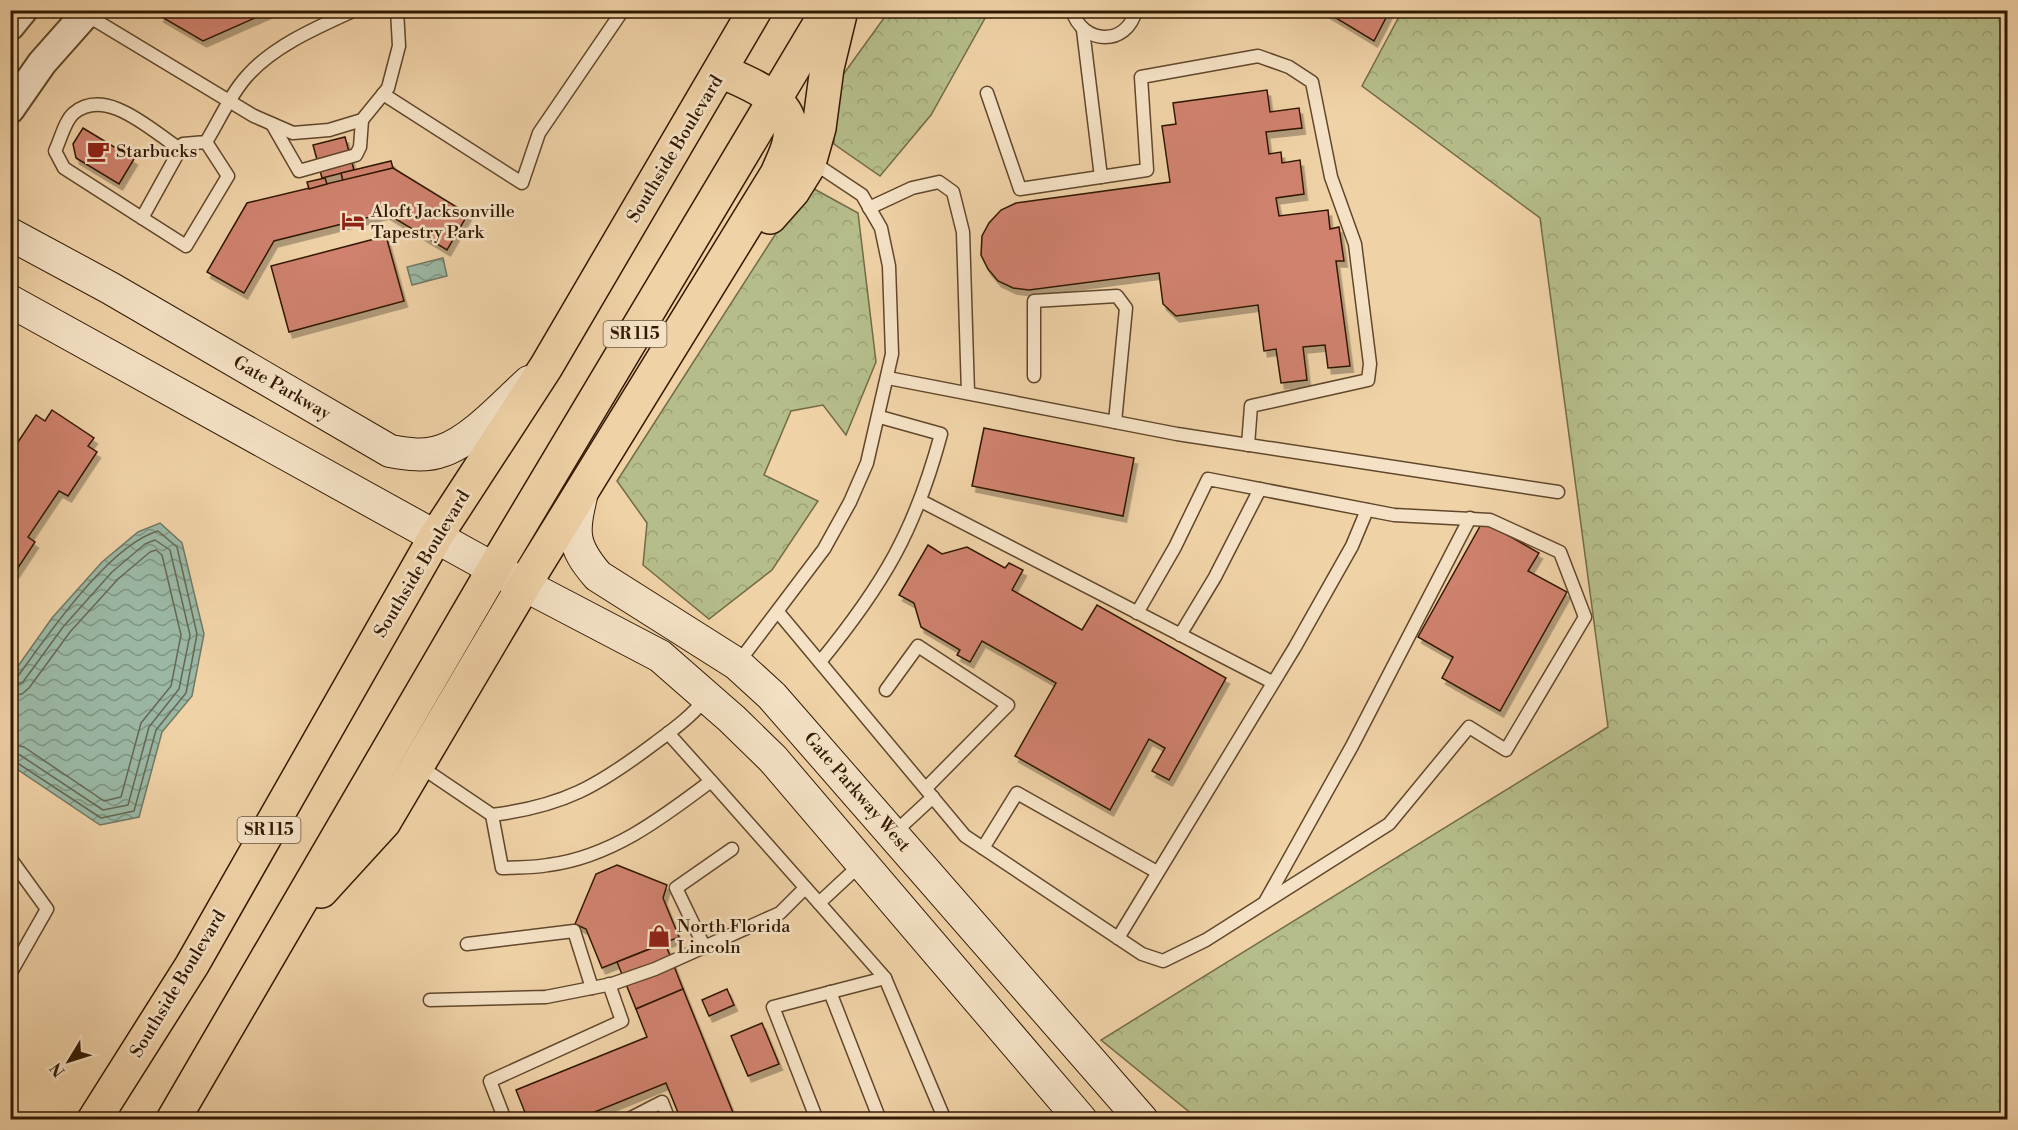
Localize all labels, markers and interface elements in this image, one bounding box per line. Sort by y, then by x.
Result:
street label: Southside Boulevard [622,70,729,227]
cafe icon: Starbucks [85,138,111,164]
place label: Starbucks [116,140,197,163]
place label: Aloft Jacksonville Tapestry Park [370,200,515,244]
hotel icon: Aloft Jacksonville Tapestry Park [340,208,366,234]
road number: SR 115 [604,321,666,347]
street label: Gate Parkway [229,351,335,425]
street label: Southside Boulevard [369,485,476,642]
street label: Gate Parkway West [799,727,916,857]
road number: SR 115 [238,817,300,843]
street label: Southside Boulevard [125,905,232,1062]
place label: North Florida Lincoln [677,915,791,959]
shop icon: North Florida Lincoln [646,923,672,949]
north arrow [39,1031,99,1091]
text: N [46,1058,70,1081]

